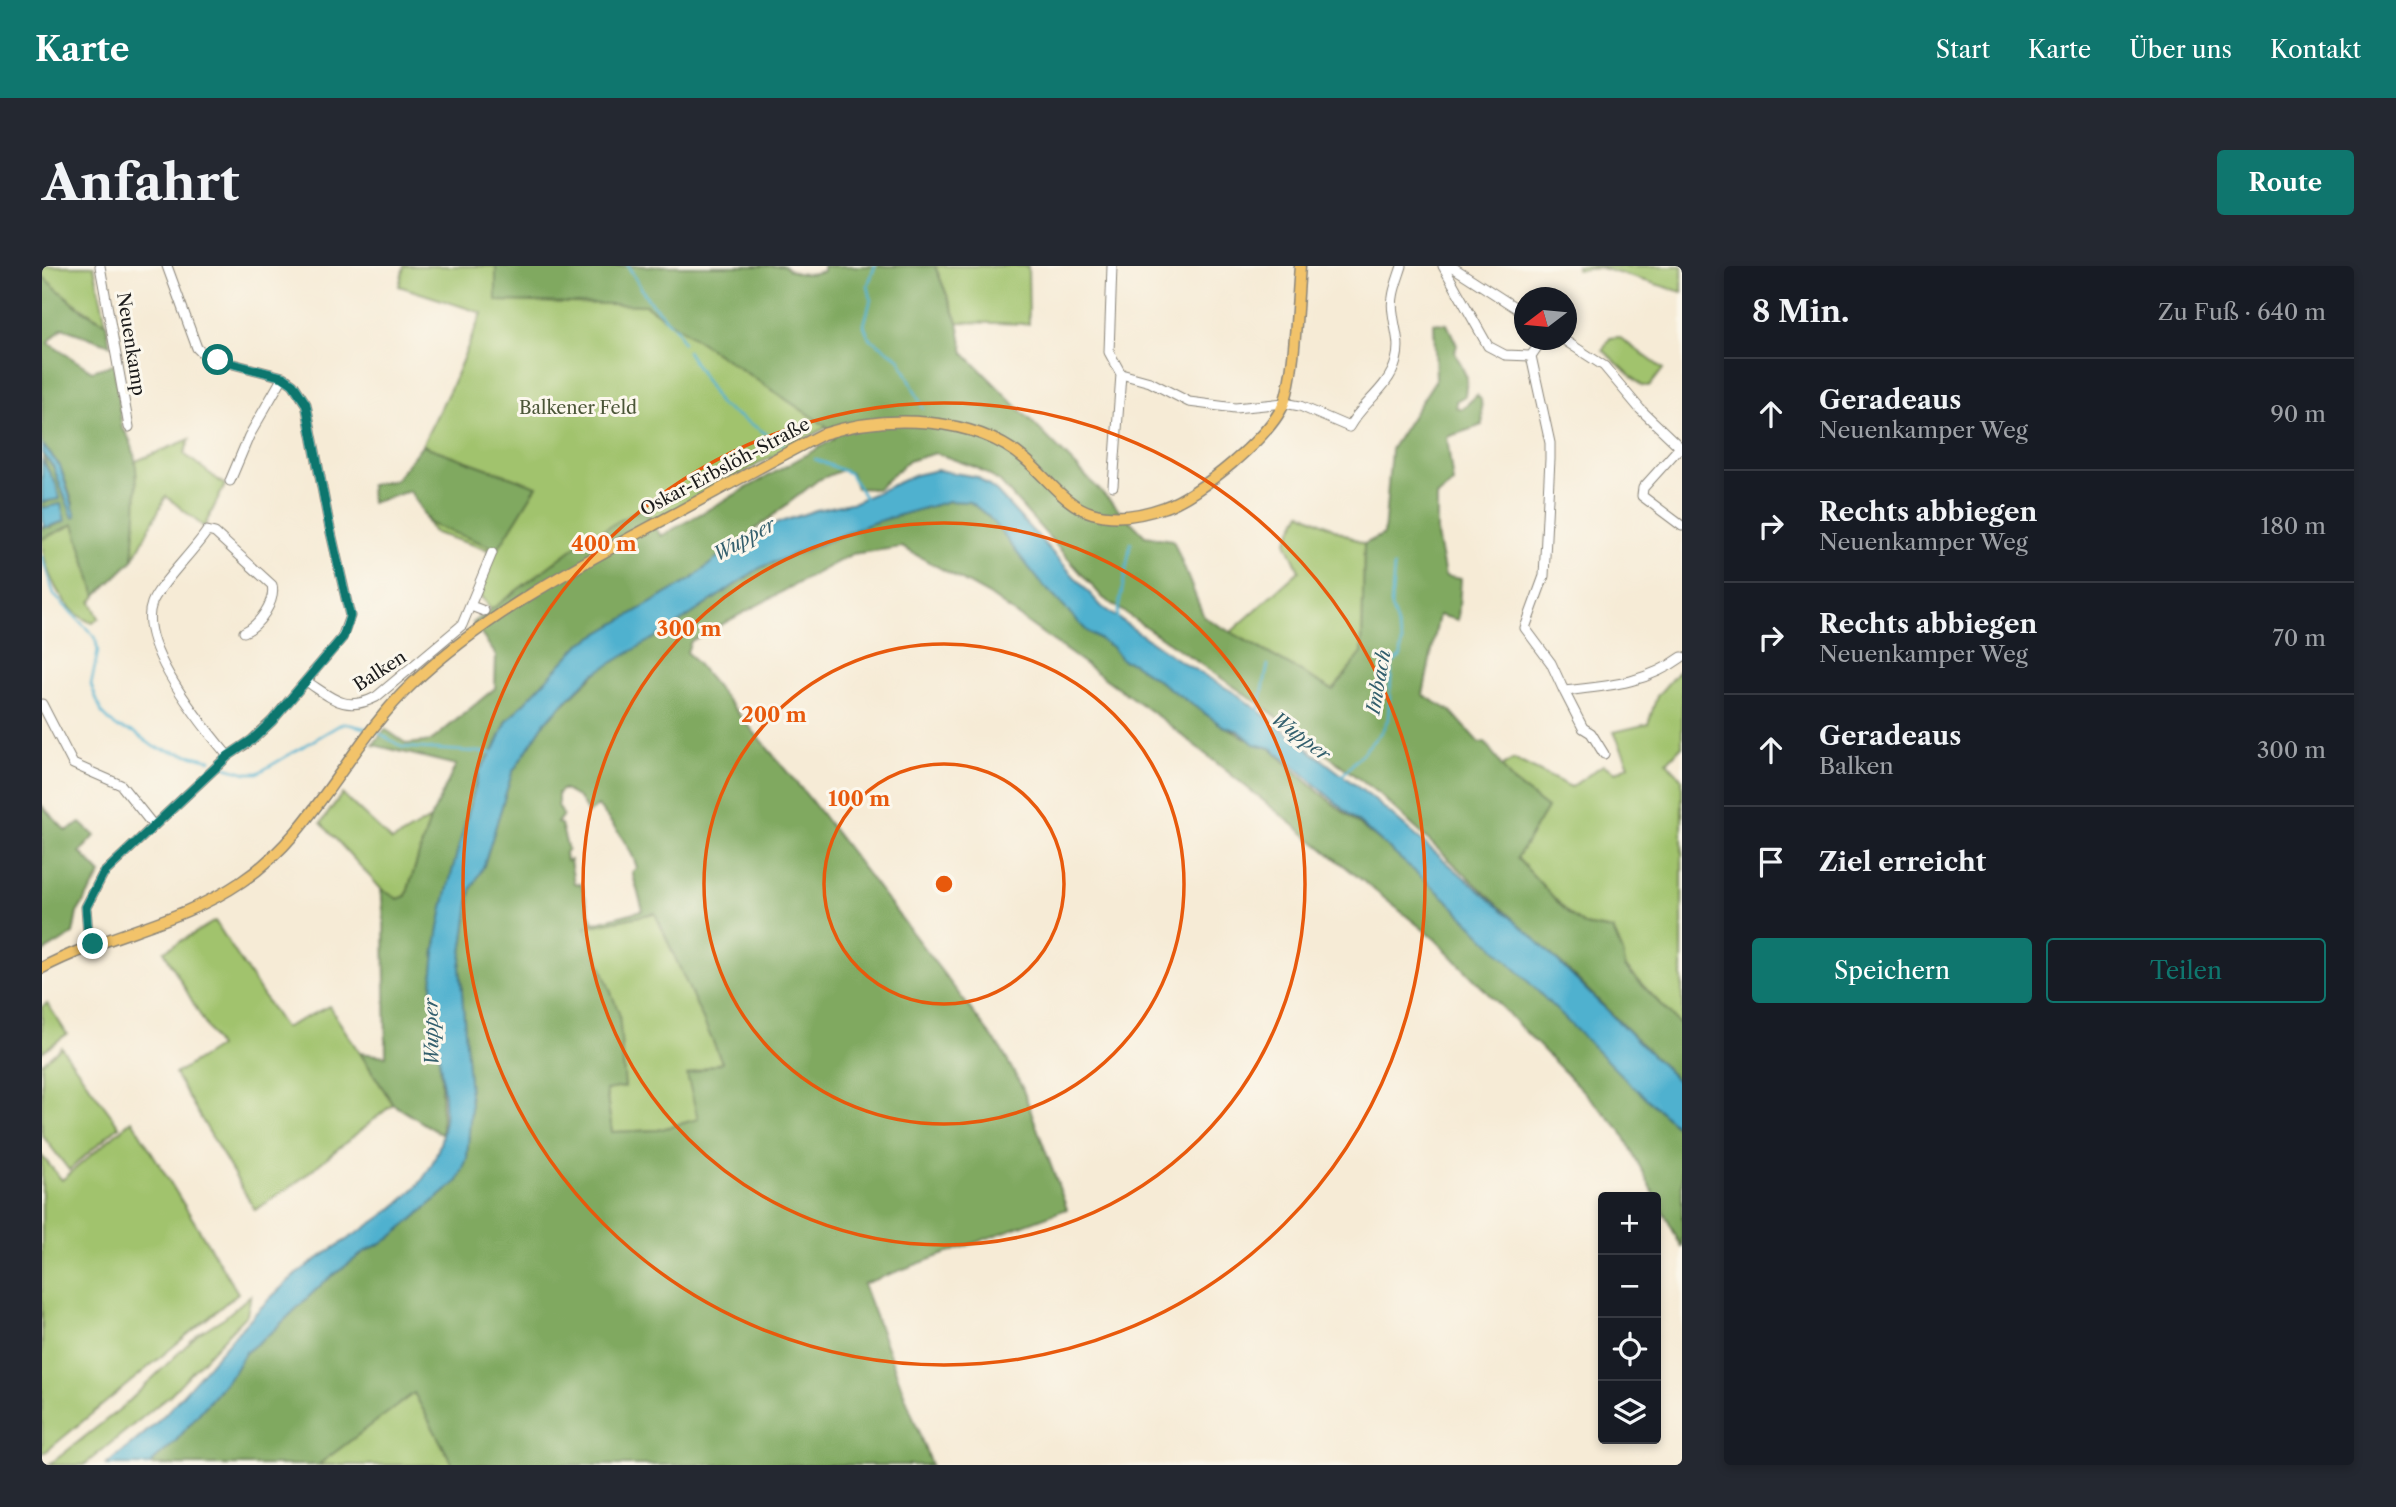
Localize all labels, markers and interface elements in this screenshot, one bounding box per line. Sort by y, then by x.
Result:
text: Karte [35,29,130,70]
text: Start [1936,35,1990,64]
text: Karte [2028,35,2091,64]
text: Über uns [2129,35,2232,64]
text: Kontakt [2270,35,2361,64]
button: Route [2217,150,2354,215]
text: Anfahrt [42,152,240,213]
north arrow [1514,287,1577,350]
street label: Neuenkamp [112,291,150,397]
text: 8 Min. [1752,293,1849,330]
text: Zu Fuß · 640 m [2158,298,2326,326]
route start [202,344,233,375]
text: Geradeaus [1819,384,1961,416]
icon: ahead [1752,395,1790,433]
park label: Balkener Feld [519,397,637,419]
text: 90 m [2270,400,2326,428]
street label: Oskar-Erbslöh-Straße [637,413,813,521]
text: Neuenkamper Weg [1819,416,2028,444]
text: Rechts abbiegen [1819,496,2037,528]
icon: right [1752,507,1790,545]
water label: Wupper [709,512,780,566]
text: 180 m [2261,512,2326,540]
text: Neuenkamper Weg [1819,528,2028,556]
text: 400 m [571,531,637,556]
text: Rechts abbiegen [1819,608,2037,640]
text: 300 m [657,616,721,641]
icon: right [1752,619,1790,657]
text: 70 m [2273,624,2326,652]
text: Neuenkamper Weg [1819,640,2028,668]
street label: Balken [349,646,411,696]
water label: Imbach [1361,648,1395,718]
text: 200 m [741,702,807,727]
water label: Wupper [1267,707,1336,767]
text: Geradeaus [1819,720,1961,752]
icon: ahead [1752,731,1790,769]
text: 300 m [2257,736,2326,764]
text: Balken [1819,752,1894,780]
text: 100 m [828,786,890,811]
icon: arrive [1752,843,1790,881]
text: Ziel erreicht [1819,846,1986,878]
centre of rings [932,872,956,896]
route end [77,928,108,959]
button: Speichern [1752,938,2032,1003]
button: Teilen [2046,938,2326,1003]
water label: Wupper [419,997,444,1066]
map controls [1598,1192,1661,1444]
button: + [1598,1192,1661,1255]
button: − [1598,1255,1661,1318]
button: locate [1598,1318,1661,1381]
button: layers [1598,1381,1661,1444]

